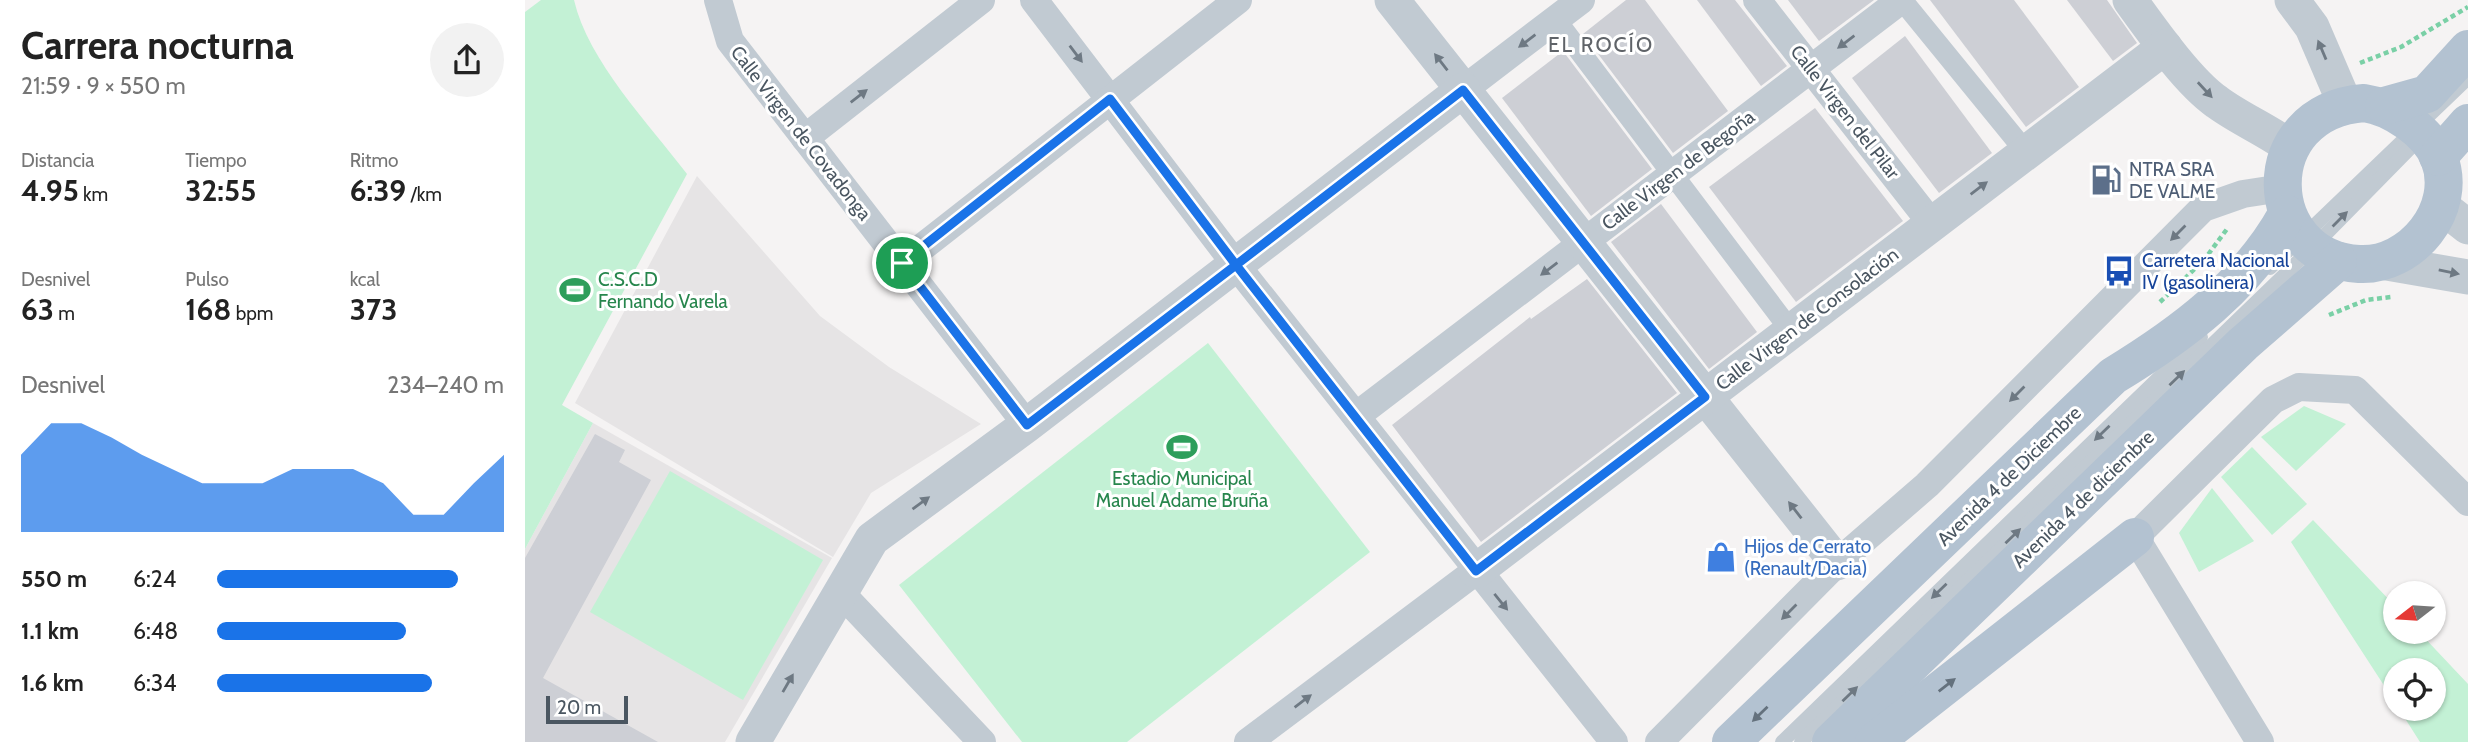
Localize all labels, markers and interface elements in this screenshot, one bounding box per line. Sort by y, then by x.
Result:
text: Carrera nocturna [21,22,294,69]
button: share [430,23,504,97]
district label: EL ROCÍO [1548,32,1654,57]
one-way arrow [1518,34,1536,48]
one-way arrow [1838,34,1856,49]
street label: Calle Virgen del Pilar [1786,40,1904,184]
one-way arrow [2316,40,2327,61]
street label: Calle Virgen de Covadonga [726,41,876,225]
one-way arrow [1068,45,1083,63]
one-way arrow [1434,54,1449,72]
text: 21:59 · 9 × 550 m [21,72,186,100]
one-way arrow [2196,81,2212,98]
one-way arrow [849,88,867,103]
street label: Calle Virgen de Begoña [1597,105,1759,235]
text: Distancia [21,149,95,172]
text: Tiempo [185,149,247,172]
text: Ritmo [350,149,399,172]
place label: NTRA SRA DE VALME [2129,158,2215,203]
fuel station icon: NTRA SRA DE VALME [2089,163,2123,197]
text: 4.95 [21,172,79,209]
text: 32:55 [185,172,256,209]
text: 6:39 [350,172,406,209]
one-way arrow [1969,181,1987,196]
text: km [79,183,108,206]
text: /km [406,183,442,206]
one-way arrow [2331,212,2348,228]
one-way arrow [2170,224,2186,241]
pin [872,233,932,293]
street label: Calle Virgen de Consolación [1711,243,1903,395]
icon: arrive [883,244,921,282]
place label: Carretera Nacional IV (gasolinera) [2142,249,2290,294]
bus stop icon: Carretera Nacional IV (gasolinera) [2102,254,2136,288]
one-way arrow [1540,262,1558,276]
one-way arrow [2438,267,2460,278]
text: Desnivel [21,268,90,291]
text: Pulso [185,268,229,291]
text: kcal [350,268,380,291]
place label: C.S.C.D Fernando Varela [598,268,728,313]
sports icon: C.S.C.D Fernando Varela [558,273,592,307]
text: 63 [21,291,54,328]
text: 168 [185,291,231,328]
text: 373 [350,291,397,328]
text: m [54,302,75,325]
text: bpm [231,302,273,325]
one-way arrow [2168,369,2185,386]
text: Desnivel [21,371,105,399]
text: 234–240 m [387,371,504,399]
one-way arrow [2009,386,2026,403]
street label: Avenida 4 de Diciembre [1932,401,2086,551]
one-way arrow [2094,424,2111,440]
street label: Avenida 4 de diciembre [2007,425,2159,573]
sports icon: Estadio Municipal Manuel Adame Bruña [1165,430,1199,464]
place label: Estadio Municipal Manuel Adame Bruña [1096,467,1268,512]
one-way arrow [912,496,930,510]
one-way arrow [1788,501,1802,519]
one-way arrow [2005,528,2021,544]
place label: Hijos de Cerrato (Renault/Dacia) [1744,535,1871,580]
shop icon: Hijos de Cerrato (Renault/Dacia) [1704,540,1738,574]
text: 550 m [21,565,87,593]
text: 6:24 [133,565,176,593]
north arrow [2383,581,2447,644]
map controls [2383,581,2446,721]
one-way arrow [1930,582,1947,599]
one-way arrow [1493,592,1508,610]
one-way arrow [1781,603,1797,620]
text: 1.1 km [21,617,79,645]
text: 6:48 [133,617,178,645]
button: locate [2383,658,2446,721]
text: 1.6 km [21,669,84,697]
text: 6:34 [133,669,177,697]
one-way arrow [782,673,794,693]
one-way arrow [1938,677,1956,692]
one-way arrow [1841,686,1858,703]
scale bar [546,693,628,725]
one-way arrow [1293,694,1312,708]
text: 20 m [557,696,601,719]
one-way arrow [1752,705,1769,721]

